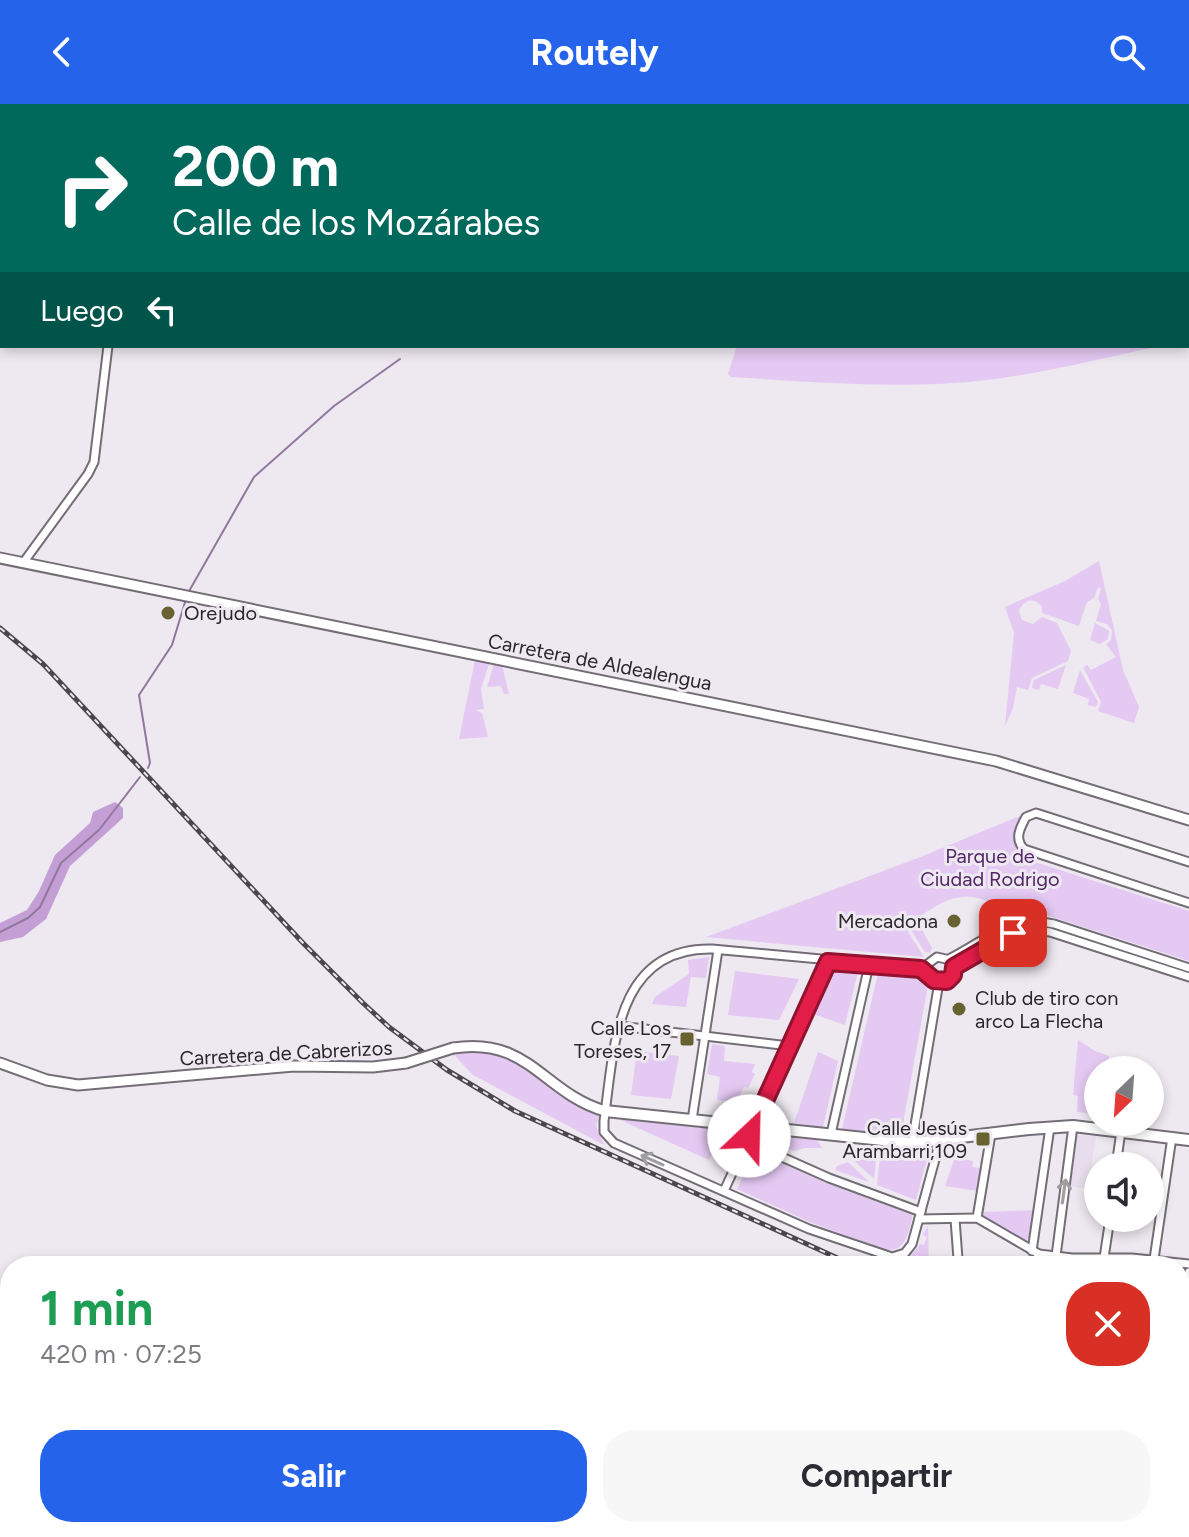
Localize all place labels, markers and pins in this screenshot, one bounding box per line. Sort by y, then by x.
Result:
place label: Orejudo [184,601,257,625]
marker: Orejudo [159,604,177,622]
pin [979,899,1047,967]
place label: Mercadona [838,909,938,933]
marker: Mercadona [945,912,963,930]
place label: Club de tiro con arco La Flecha [975,986,1118,1033]
marker: Club de tiro con arco La Flecha [950,1000,968,1018]
place label: Calle Los Toreses, 17 [574,1016,671,1063]
marker: Calle Los Toreses, 17 [678,1030,696,1048]
place label: Calle Jesús Arambarri,109 [842,1116,967,1163]
marker: Calle Jesús Arambarri,109 [974,1130,992,1148]

